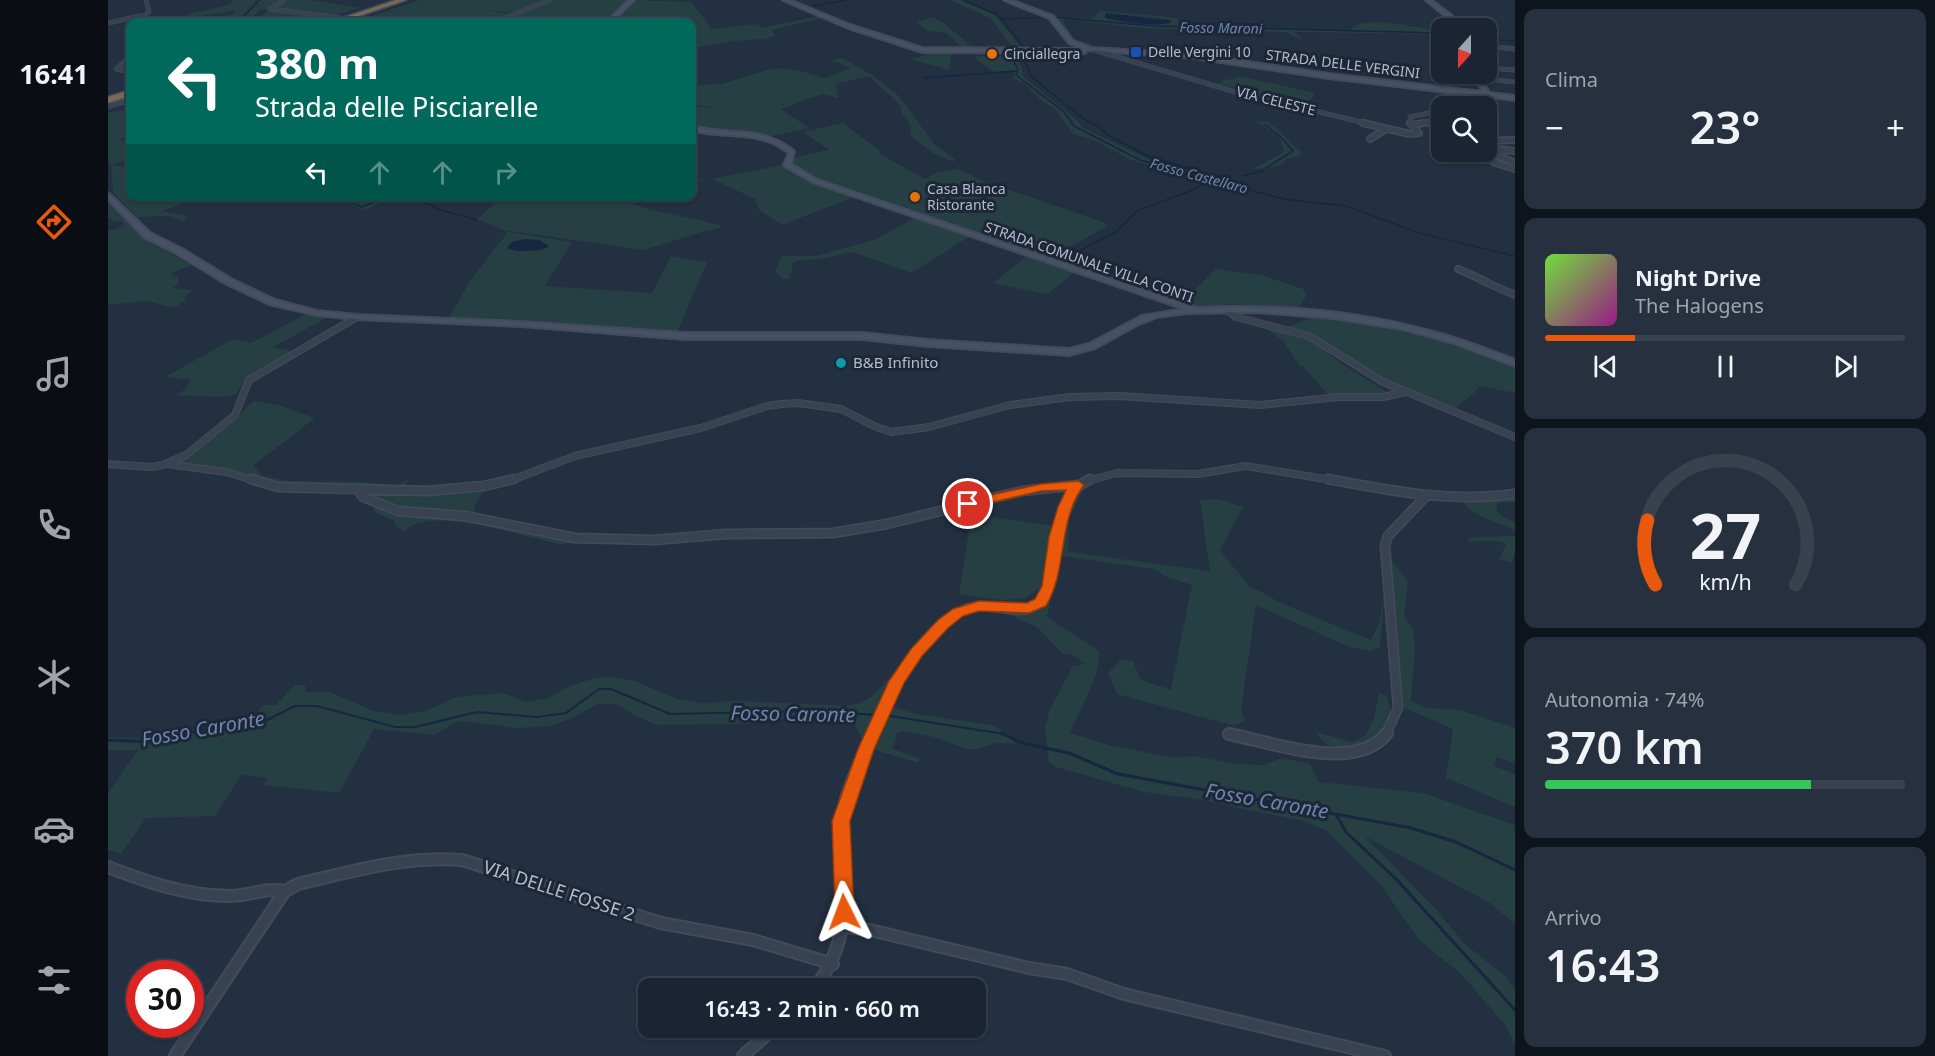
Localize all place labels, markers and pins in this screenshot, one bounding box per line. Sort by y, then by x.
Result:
place label: Delle Vergini 10 [1148,42,1251,61]
place label: Cinciallegra [1004,44,1080,63]
marker: Delle Vergini 10 [1129,45,1143,59]
marker: Cinciallegra [985,47,999,61]
place label: Casa Blanca Ristorante [927,179,1006,214]
marker: Casa Blanca Ristorante [908,190,922,204]
place label: B&B Infinito [853,352,938,372]
marker: B&B Infinito [834,356,848,370]
pin [942,478,993,529]

